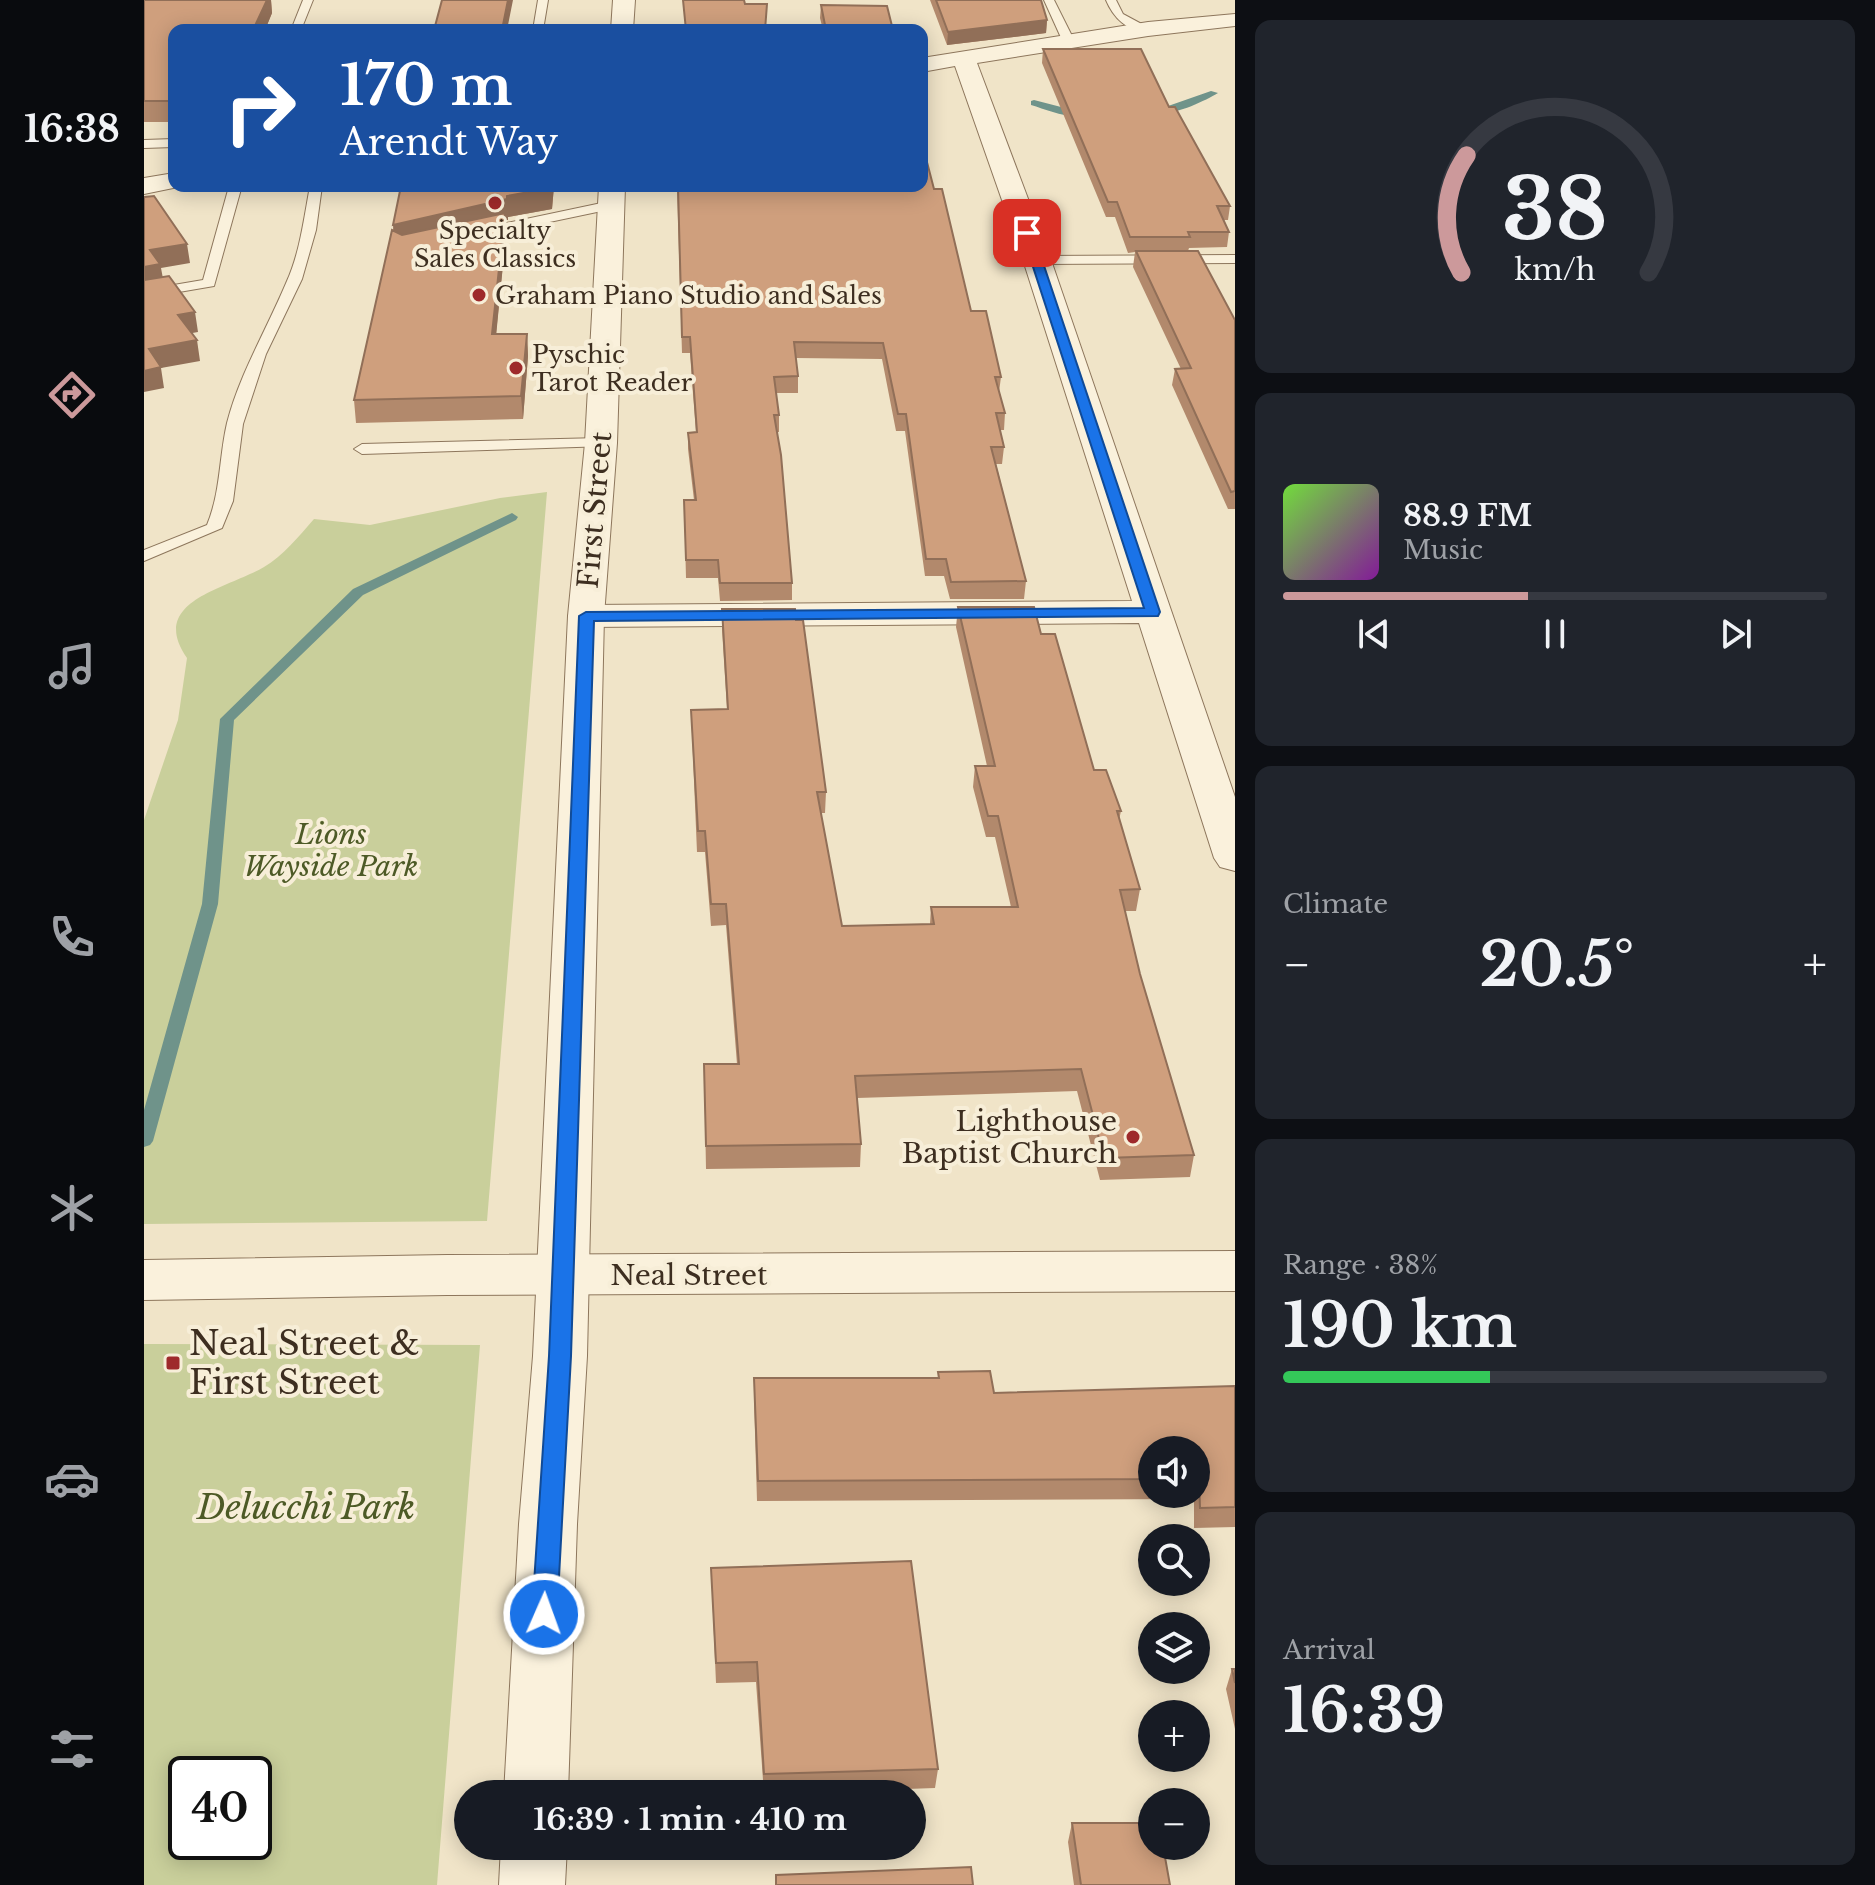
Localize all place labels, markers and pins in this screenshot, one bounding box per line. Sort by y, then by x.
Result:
marker: Specialty Sales Classics [486,194,504,212]
pin [993,199,1061,267]
place label: Specialty Sales Classics [414,216,576,273]
place label: Graham Piano Studio and Sales [495,281,882,310]
marker: Graham Piano Studio and Sales [470,286,488,304]
place label: Pyschic Tarot Reader [532,340,693,397]
marker: Pyschic Tarot Reader [507,359,525,377]
place label: Lighthouse Baptist Church [902,1104,1117,1171]
marker: Lighthouse Baptist Church [1124,1128,1142,1146]
place label: Neal Street & First Street [189,1322,420,1403]
marker: Neal Street & First Street [164,1354,182,1372]

